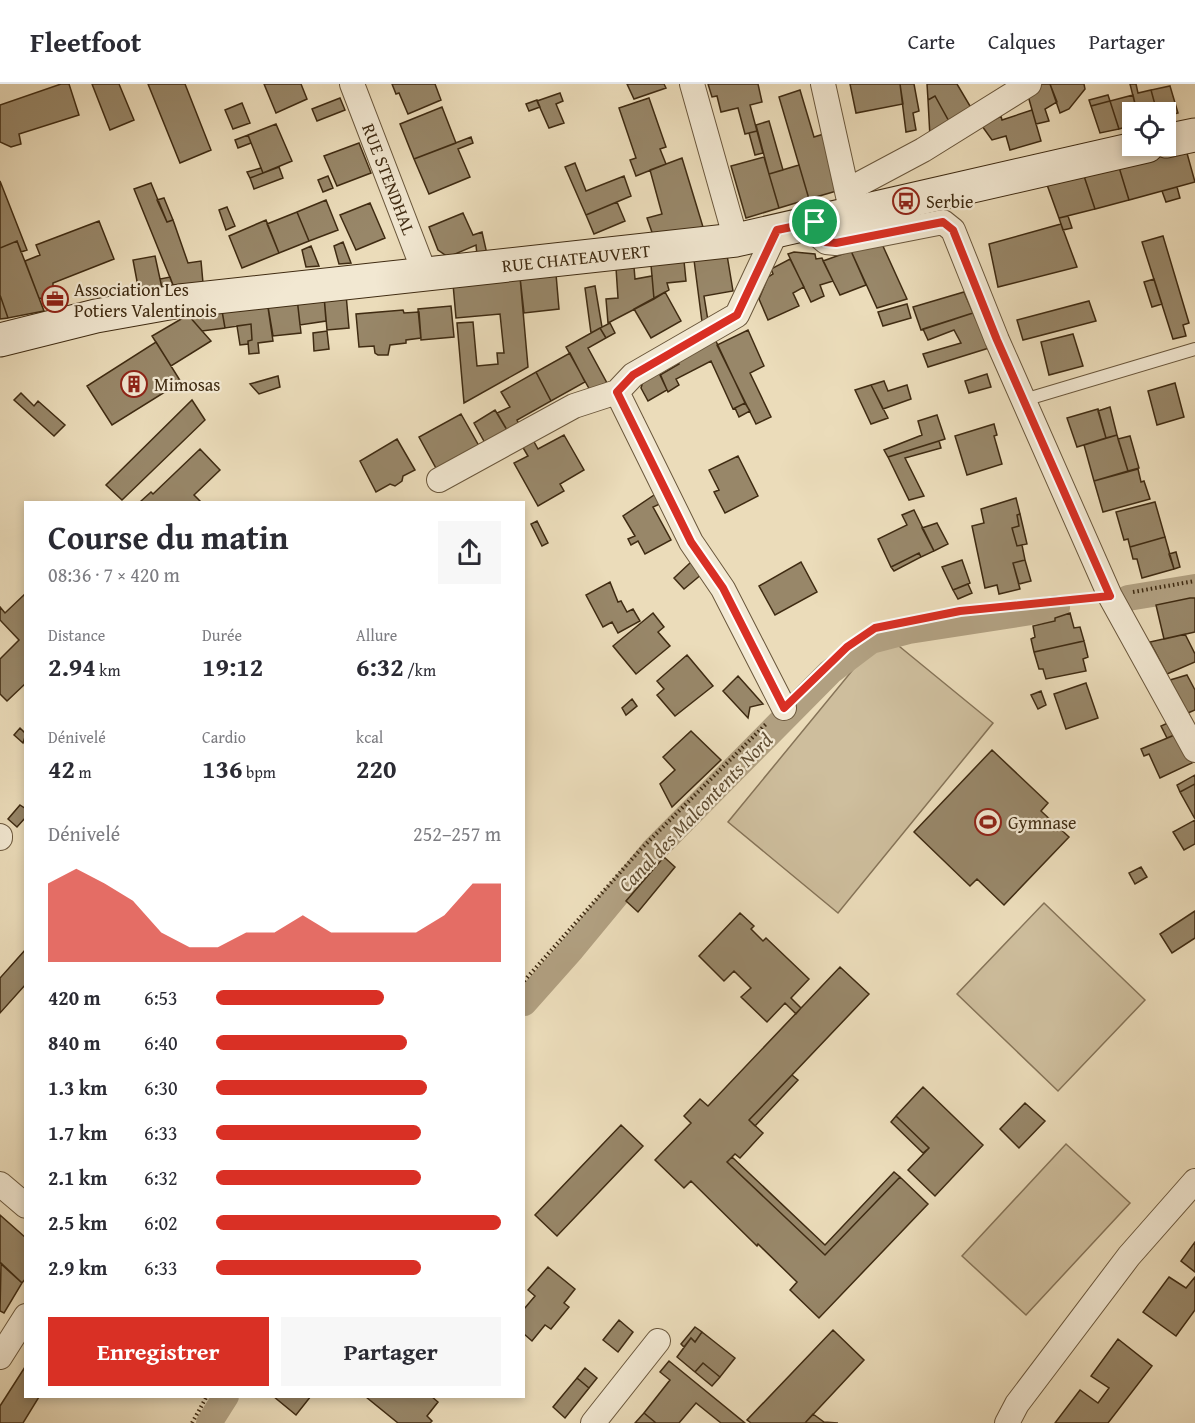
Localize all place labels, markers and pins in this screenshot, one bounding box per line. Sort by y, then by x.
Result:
bus stop icon: Serbie [891,186,921,216]
place label: Serbie [926,188,973,215]
pin [789,196,840,247]
place label: Association Les Potiers Valentinois [74,276,217,324]
office icon: Association Les Potiers Valentinois [40,284,70,314]
building icon: Mimosas [119,369,149,399]
place label: Mimosas [154,371,221,398]
sports icon: Gymnase [973,807,1003,837]
place label: Gymnase [1008,809,1076,836]

